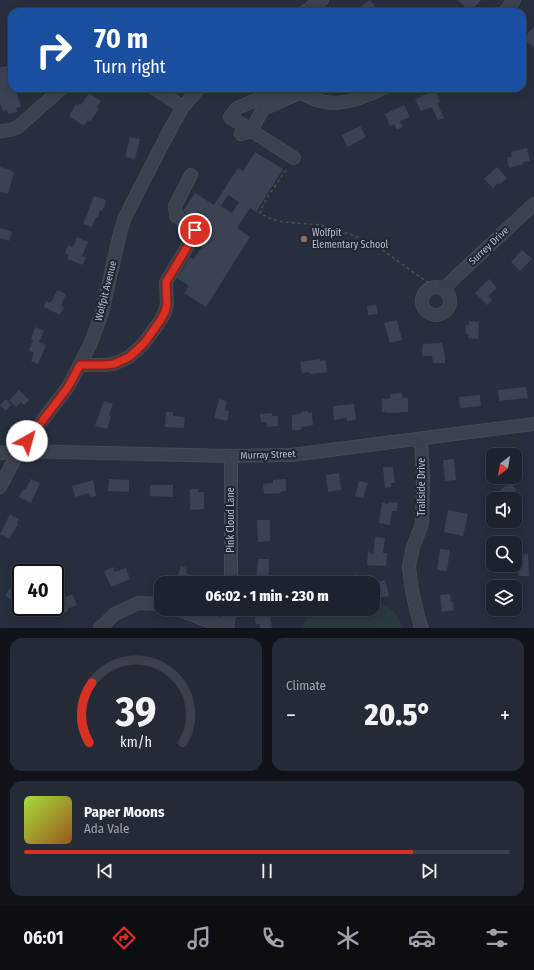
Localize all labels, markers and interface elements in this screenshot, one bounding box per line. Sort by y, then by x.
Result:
text: 70 m [94,22,148,55]
icon: right [28,24,80,76]
text: Turn right [94,56,166,78]
pin [178,213,212,247]
icon: arrive [184,219,206,241]
street label: Surrey Drive [467,225,511,267]
place label: Wolfpit Elementary School [312,227,388,251]
marker: Wolfpit Elementary School [299,234,309,244]
street label: Wolfpit Avenue [93,259,119,322]
position arrow [6,420,48,462]
street label: Murray Street [240,448,296,462]
north arrow [486,448,522,484]
map controls [486,448,522,616]
street label: Trailside Drive [416,458,428,516]
street label: Pink Cloud Lane [225,487,237,553]
button: sound [486,492,522,528]
button: search [486,536,522,572]
speed limit sign: 40 [12,564,64,616]
button: layers [486,580,522,616]
text: 06:02 · 1 min · 230 m [205,587,329,605]
text: Climate [286,678,326,693]
text: 39 [115,686,156,736]
text: 20.5° [365,697,431,733]
text: − [286,702,296,729]
text: + [500,702,510,729]
text: km/h [120,733,152,750]
text: Paper Moons [84,803,165,821]
text: Ada Vale [84,821,129,836]
icon: previous [94,860,116,882]
icon: pause [256,860,278,882]
icon: next [418,860,440,882]
icon: directions [110,924,138,952]
icon: music [185,924,213,952]
icon: phone [259,924,287,952]
icon: climate [334,924,362,952]
icon: car [408,924,436,952]
icon: filters [483,924,511,952]
text: 06:01 [23,927,64,949]

